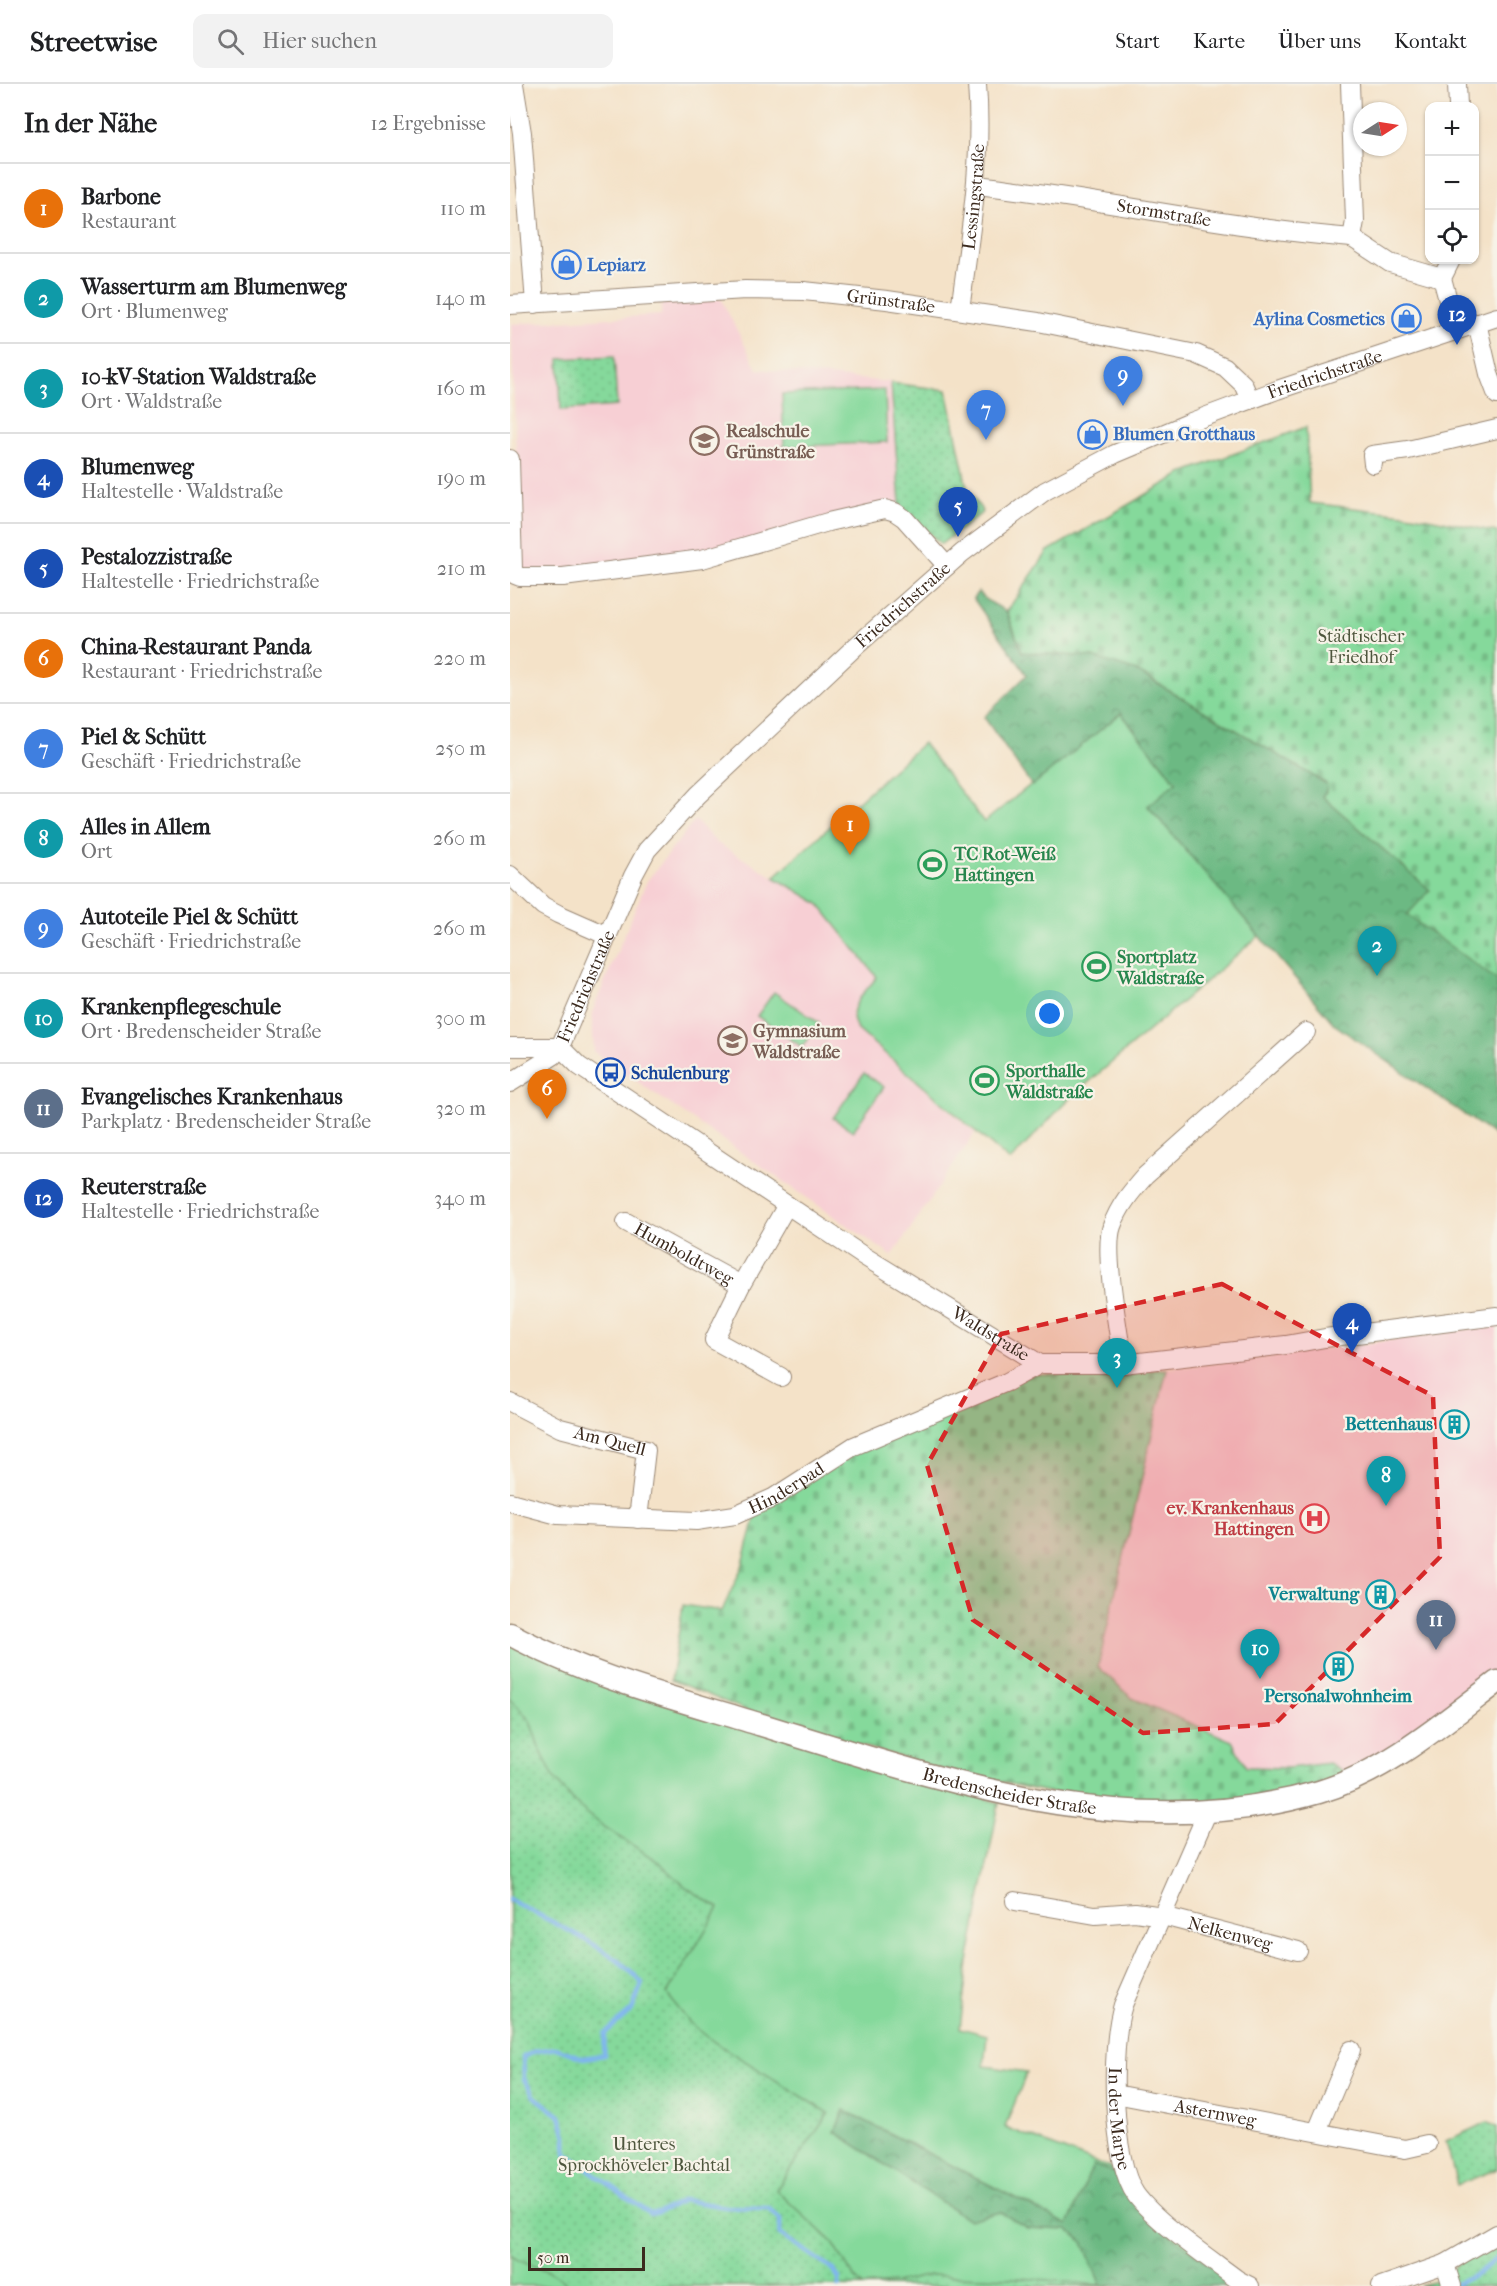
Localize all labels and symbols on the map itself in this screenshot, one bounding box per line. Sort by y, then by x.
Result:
north arrow [1353,102,1407,156]
street label: Lessingstraße [958,143,989,251]
street label: Stormstraße [1115,195,1213,231]
shop icon: Lepiarz [550,249,582,281]
place label: Lepiarz [587,255,646,276]
street label: Grünstraße [846,286,937,318]
pin: 12 [1438,296,1476,345]
shop icon: Aylina Cosmetics [1390,303,1422,335]
place label: Aylina Cosmetics [1253,309,1385,330]
street label: Friedrichstraße [1264,346,1385,404]
pin: 9 [1104,356,1142,406]
pin: 7 [966,390,1006,440]
shop icon: Blumen Grotthaus [1076,418,1108,450]
place label: Realschule Grünstraße [726,421,815,463]
place label: Blumen Grotthaus [1113,424,1256,445]
school or university icon: Realschule Grünstraße [689,425,721,457]
pin: 5 [938,488,978,537]
street label: Friedrichstraße [851,558,955,653]
park label: Städtischer Friedhof [1318,626,1405,668]
pin: 1 [830,806,870,855]
place label: TC Rot-Weiß Hattingen [953,844,1056,886]
sports icon: TC Rot-Weiß Hattingen [917,848,949,880]
pin: 2 [1358,926,1396,976]
street label: Friedrichstraße [553,927,620,1046]
place label: Sportplatz Waldstraße [1116,947,1204,989]
sports icon: Sportplatz Waldstraße [1080,951,1112,983]
your location [1035,999,1064,1028]
place label: Gymnasium Waldstraße [752,1021,847,1063]
school or university icon: Gymnasium Waldstraße [716,1025,748,1057]
bus stop icon: Schulenburg [594,1057,626,1089]
place label: Sporthalle Waldstraße [1005,1061,1093,1103]
place label: Schulenburg [631,1063,730,1084]
sports icon: Sporthalle Waldstraße [969,1065,1001,1097]
pin: 6 [528,1070,567,1119]
street label: Humboldtweg [630,1218,737,1290]
street label: Waldstraße [947,1302,1033,1366]
pin: 4 [1332,1304,1372,1353]
pin: 3 [1098,1338,1136,1388]
building icon: Bettenhaus [1438,1408,1470,1440]
place label: Bettenhaus [1345,1414,1433,1435]
street label: Am Quell [571,1422,648,1461]
pin: 8 [1366,1456,1406,1506]
street label: Hinderpad [745,1458,828,1519]
place label: ev. Krankenhaus Hattingen [1167,1498,1295,1540]
hospital icon: ev. Krankenhaus Hattingen [1299,1502,1331,1534]
building icon: Verwaltung [1364,1578,1396,1610]
place label: Verwaltung [1268,1584,1360,1605]
pin: 11 [1416,1600,1456,1650]
pin: 10 [1240,1630,1280,1679]
building icon: Personalwohnheim [1322,1651,1354,1683]
place label: Personalwohnheim [1264,1686,1413,1707]
street label: Bredenscheider Straße [920,1764,1097,1819]
street label: Nelkenweg [1185,1913,1275,1955]
street label: In der Marpe [1104,2067,1135,2172]
street label: Asternweg [1171,2095,1258,2132]
park label: Unteres Sprockhöveler Bachtal [558,2134,730,2176]
scale bar [528,2244,645,2272]

